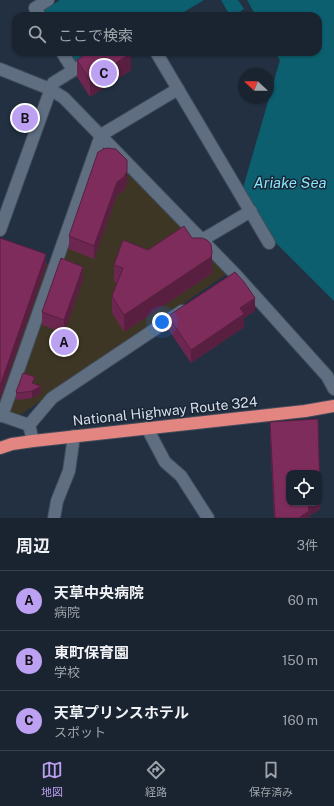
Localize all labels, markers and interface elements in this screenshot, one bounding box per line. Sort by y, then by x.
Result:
search box [12,12,322,56]
icon: search [26,23,48,45]
text: ここで検索 [58,27,133,44]
pin: C [91,58,117,88]
north arrow [238,68,274,104]
pin: B [12,103,38,133]
water label: Ariake Sea [254,174,326,191]
your location [152,312,172,332]
pin: A [51,327,77,357]
street label: National Highway Route 324 [72,393,258,429]
map controls [286,470,322,506]
button: locate [286,470,322,506]
text: 周辺 [16,536,50,556]
text: 3件 [297,538,318,553]
text: 天草中央病院 [54,584,144,601]
text: A [24,593,34,608]
text: 60 m [288,593,318,608]
text: 病院 [54,605,80,620]
text: 東町保育園 [54,644,129,661]
text: B [25,653,33,668]
text: 150 m [282,653,318,668]
text: 学校 [54,665,80,680]
text: 天草プリンスホテル [54,704,189,721]
text: C [24,713,34,728]
text: 160 m [282,713,318,728]
text: スポット [54,725,106,740]
tab: 地図 [41,759,63,799]
tab: 経路 [145,759,167,799]
tab: 保存済み [249,759,293,799]

